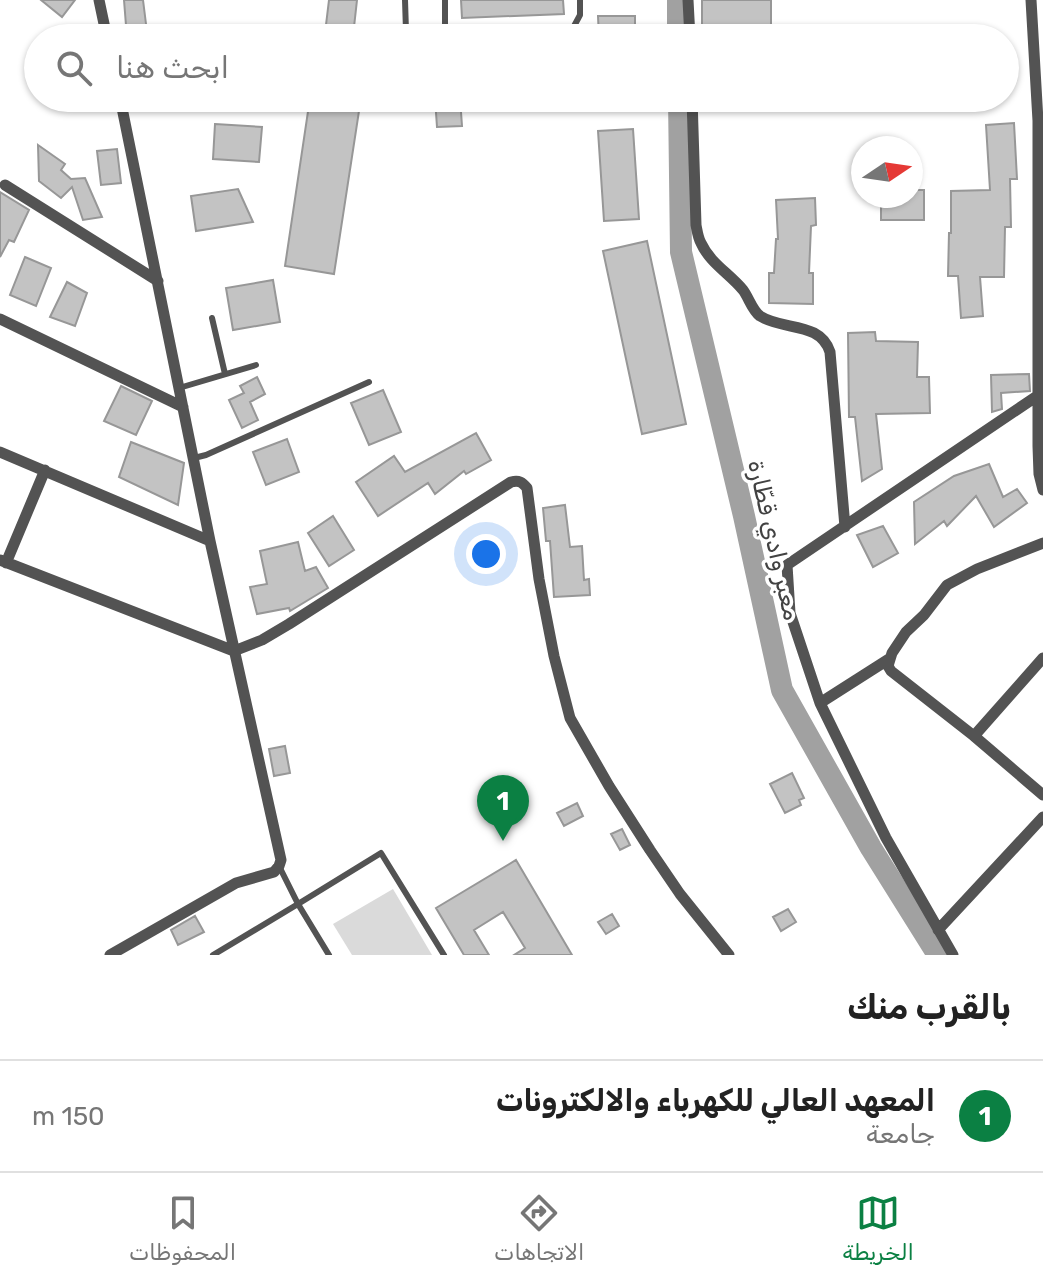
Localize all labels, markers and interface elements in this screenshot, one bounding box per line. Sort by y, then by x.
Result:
search box [24,24,1019,112]
icon: search [52,46,96,90]
text: ابحث هنا [116,50,229,86]
north arrow [851,136,923,208]
water label: معبر وادي قطّارة [739,457,806,624]
your location [466,534,506,574]
pin: 1 [477,775,529,841]
text: بالقرب منك [847,987,1011,1028]
text: المعهد العالي للكهرباء والالكترونات [496,1083,935,1119]
text: 150 m [32,1101,105,1132]
text: 1 [979,1101,991,1132]
text: جامعة [866,1119,935,1150]
tab: المحفوظات [129,1191,236,1266]
tab: الاتجاهات [494,1191,584,1266]
tab: الخريطة [842,1191,914,1266]

